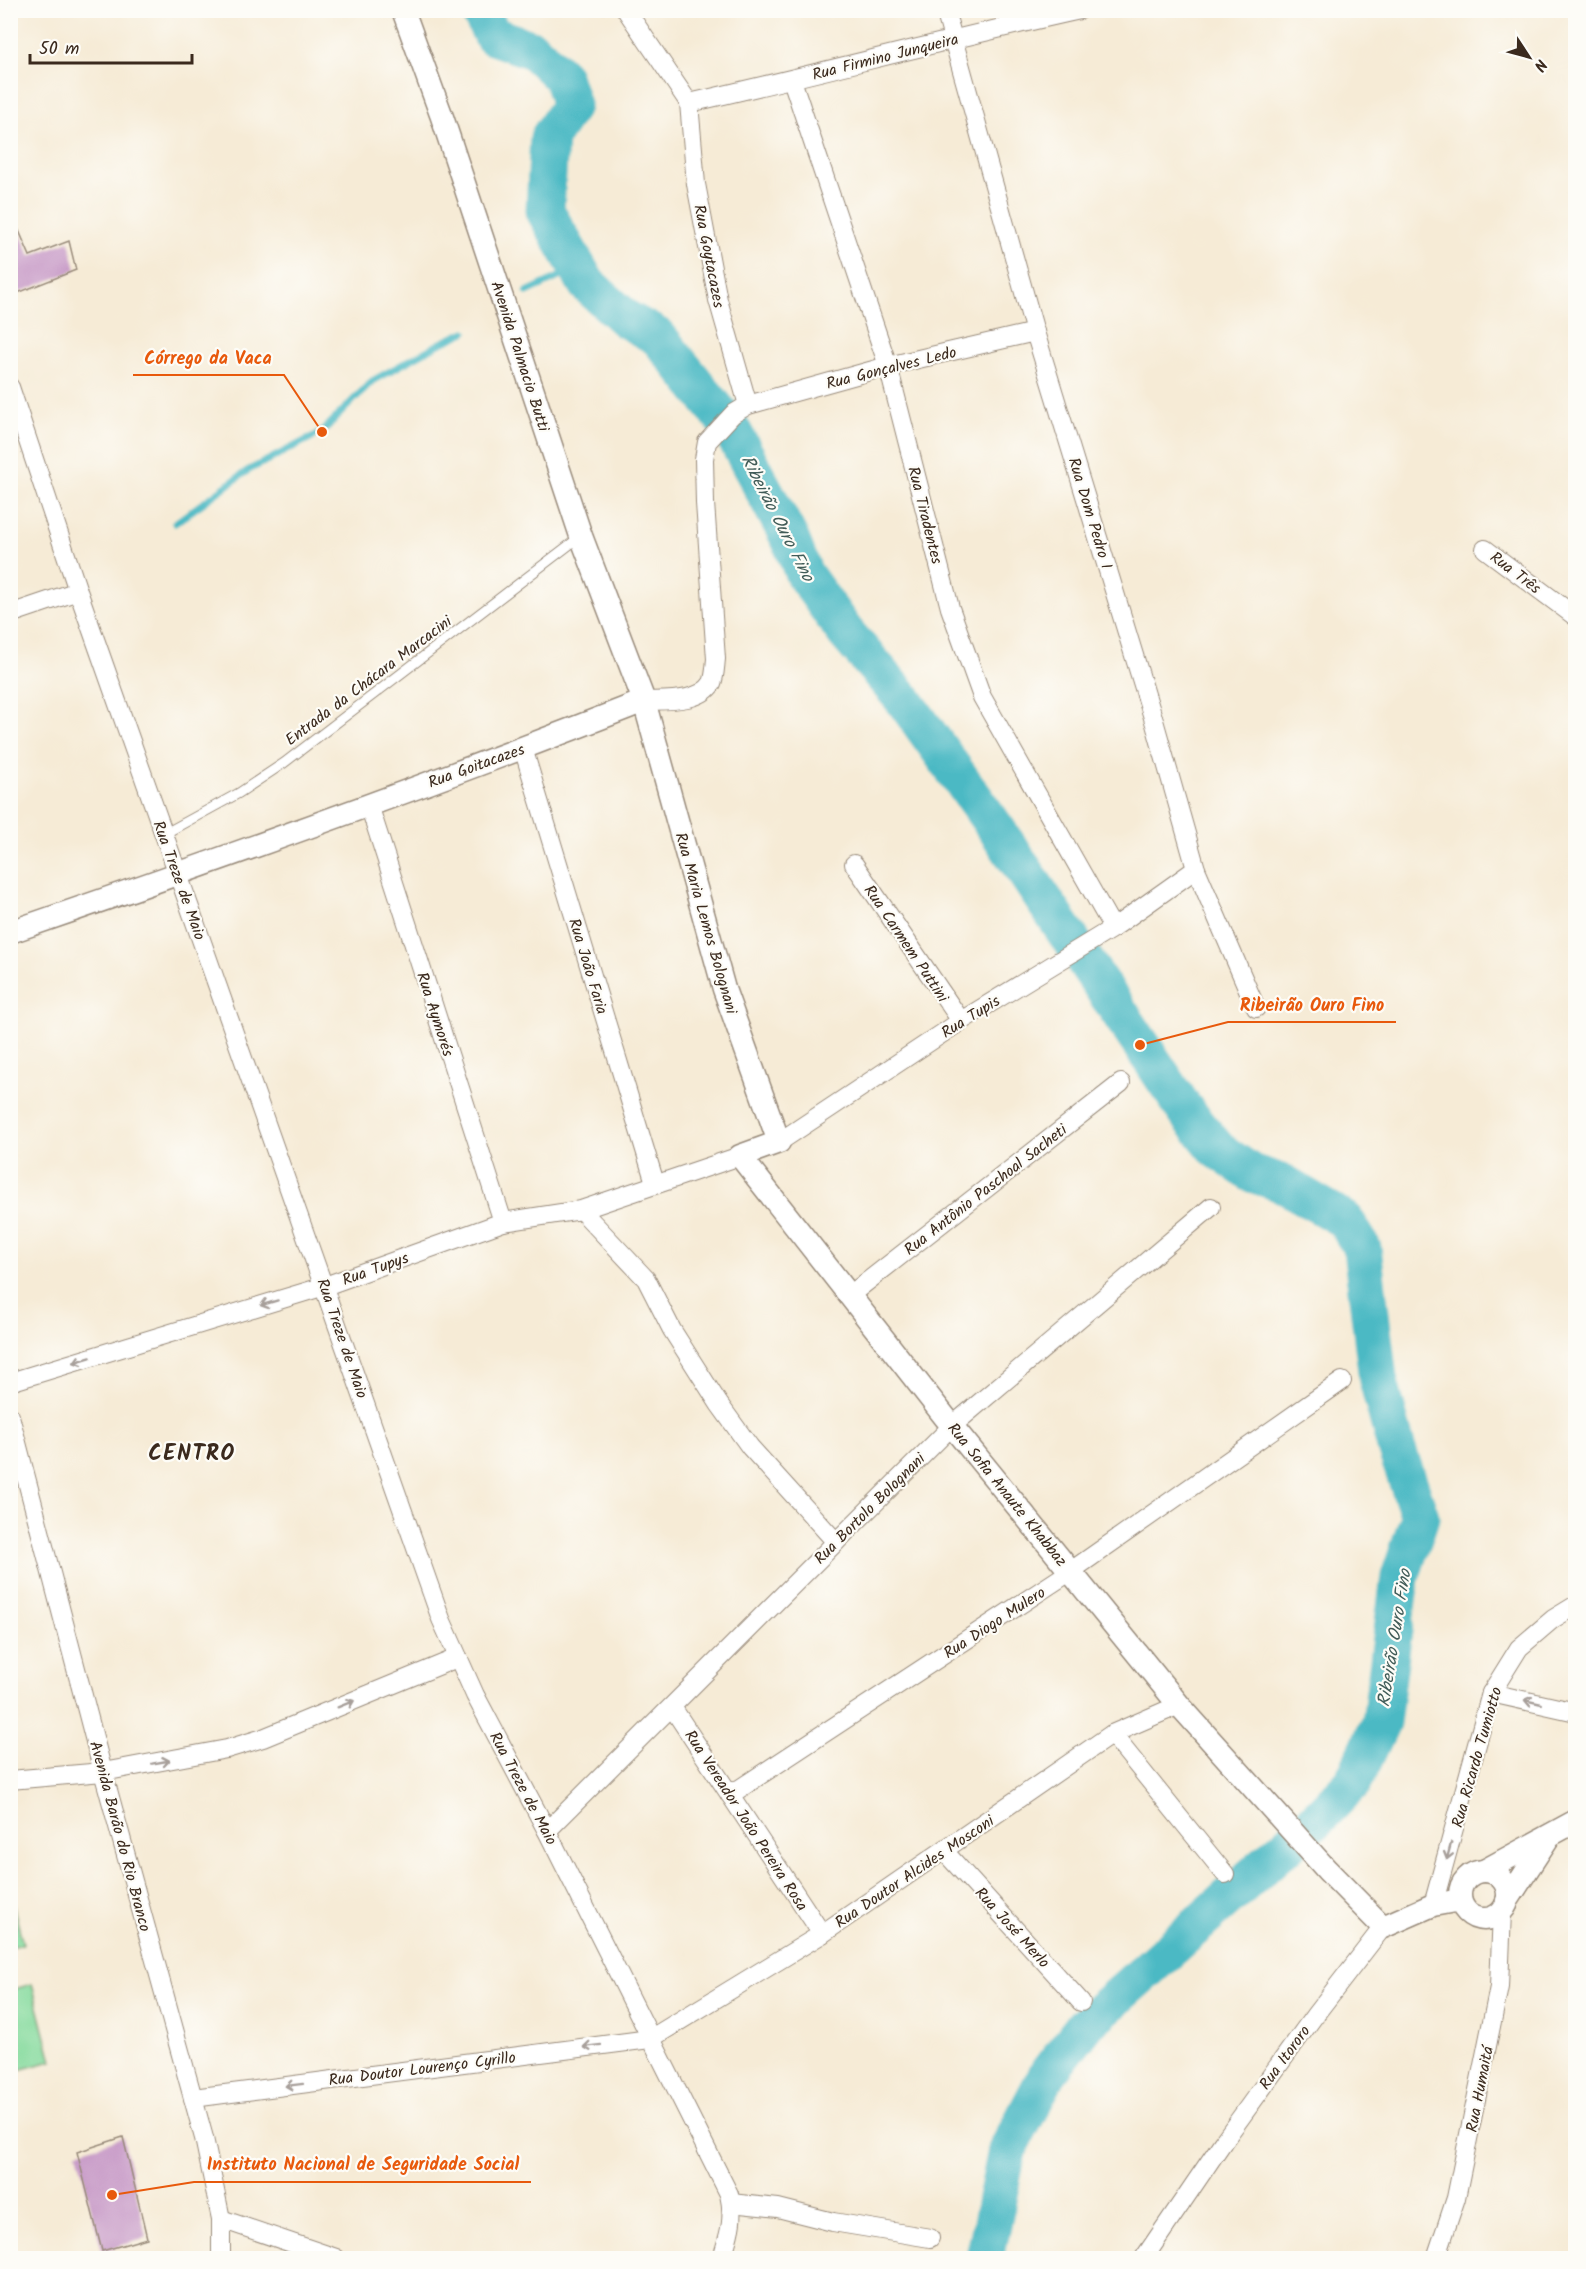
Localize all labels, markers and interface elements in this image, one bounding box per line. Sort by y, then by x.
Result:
scale bar [30,27,192,65]
street label: Rua Firmino Junqueira [810,27,961,88]
north arrow [1499,27,1559,87]
text: 50 m [39,35,79,64]
text: N [1527,53,1553,76]
street label: Rua Goytacazes [686,202,731,310]
street label: Avenida Palmacio Butti [483,278,556,436]
callout: Córrego da Vaca [133,339,284,375]
street label: Rua Gonçalves Ledo [824,340,959,397]
text: Córrego da Vaca [144,345,272,374]
water label: Ribeirão Ouro Fino [732,450,822,589]
street label: Rua Dom Pedro I [1061,455,1118,572]
street label: Rua Tiradentes [900,464,949,567]
street label: Rua Três [1484,546,1546,601]
street label: Entrada da Chácara Marcacini [280,609,459,752]
street label: Rua Goitacazes [425,737,528,795]
street label: Rua Treze de Maio [145,817,212,944]
street label: Rua Maria Lemos Bolognani [668,830,744,1018]
street label: Rua Carmem Puttini [857,880,955,1009]
street label: Rua João Faria [561,915,614,1018]
street label: Rua Aymorés [409,969,460,1060]
callout: Ribeirão Ouro Fino [1228,986,1396,1022]
street label: Rua Tupis [936,989,1005,1045]
text: Ribeirão Ouro Fino [1240,992,1384,1021]
street label: Rua Antônio Paschoal Sacheti [899,1118,1074,1262]
street label: Rua Tupys [339,1246,412,1293]
street label: Rua Treze de Maio [309,1275,374,1402]
one-way arrow [260,1298,279,1309]
one-way arrow [73,1355,92,1366]
street label: Rua Sofia Anaute Khabbaz [941,1417,1073,1572]
district label: CENTRO [148,1437,236,1472]
street label: Rua Bortolo Bolognani [808,1447,933,1571]
water label: Ribeirão Ouro Fino [1370,1566,1421,1709]
street label: Rua Diogo Mulero [939,1581,1051,1666]
street label: Rua Ricardo Tumiotto [1445,1684,1509,1831]
one-way arrow [1524,1696,1544,1707]
one-way arrow [337,1698,355,1709]
street label: Rua Vereador João Pereira Rosa [678,1725,814,1916]
street label: Rua Treze de Maio [482,1727,563,1850]
street label: Avenida Barão do Rio Branco [82,1738,157,1935]
one-way arrow [151,1756,170,1767]
street label: Rua Doutor Alcides Mosconi [830,1809,1001,1935]
one-way arrow [1443,1841,1454,1860]
street label: Rua José Merlo [968,1882,1055,1974]
street label: Rua Itororo [1253,2020,1317,2095]
one-way arrow [582,2041,602,2052]
street label: Rua Humaitá [1460,2043,1501,2134]
street label: Rua Doutor Lourenço Cyrillo [327,2046,517,2093]
one-way arrow [285,2080,305,2091]
callout: Instituto Nacional de Seguridade Social [194,2146,531,2182]
text: Instituto Nacional de Seguridade Social [207,2151,520,2180]

